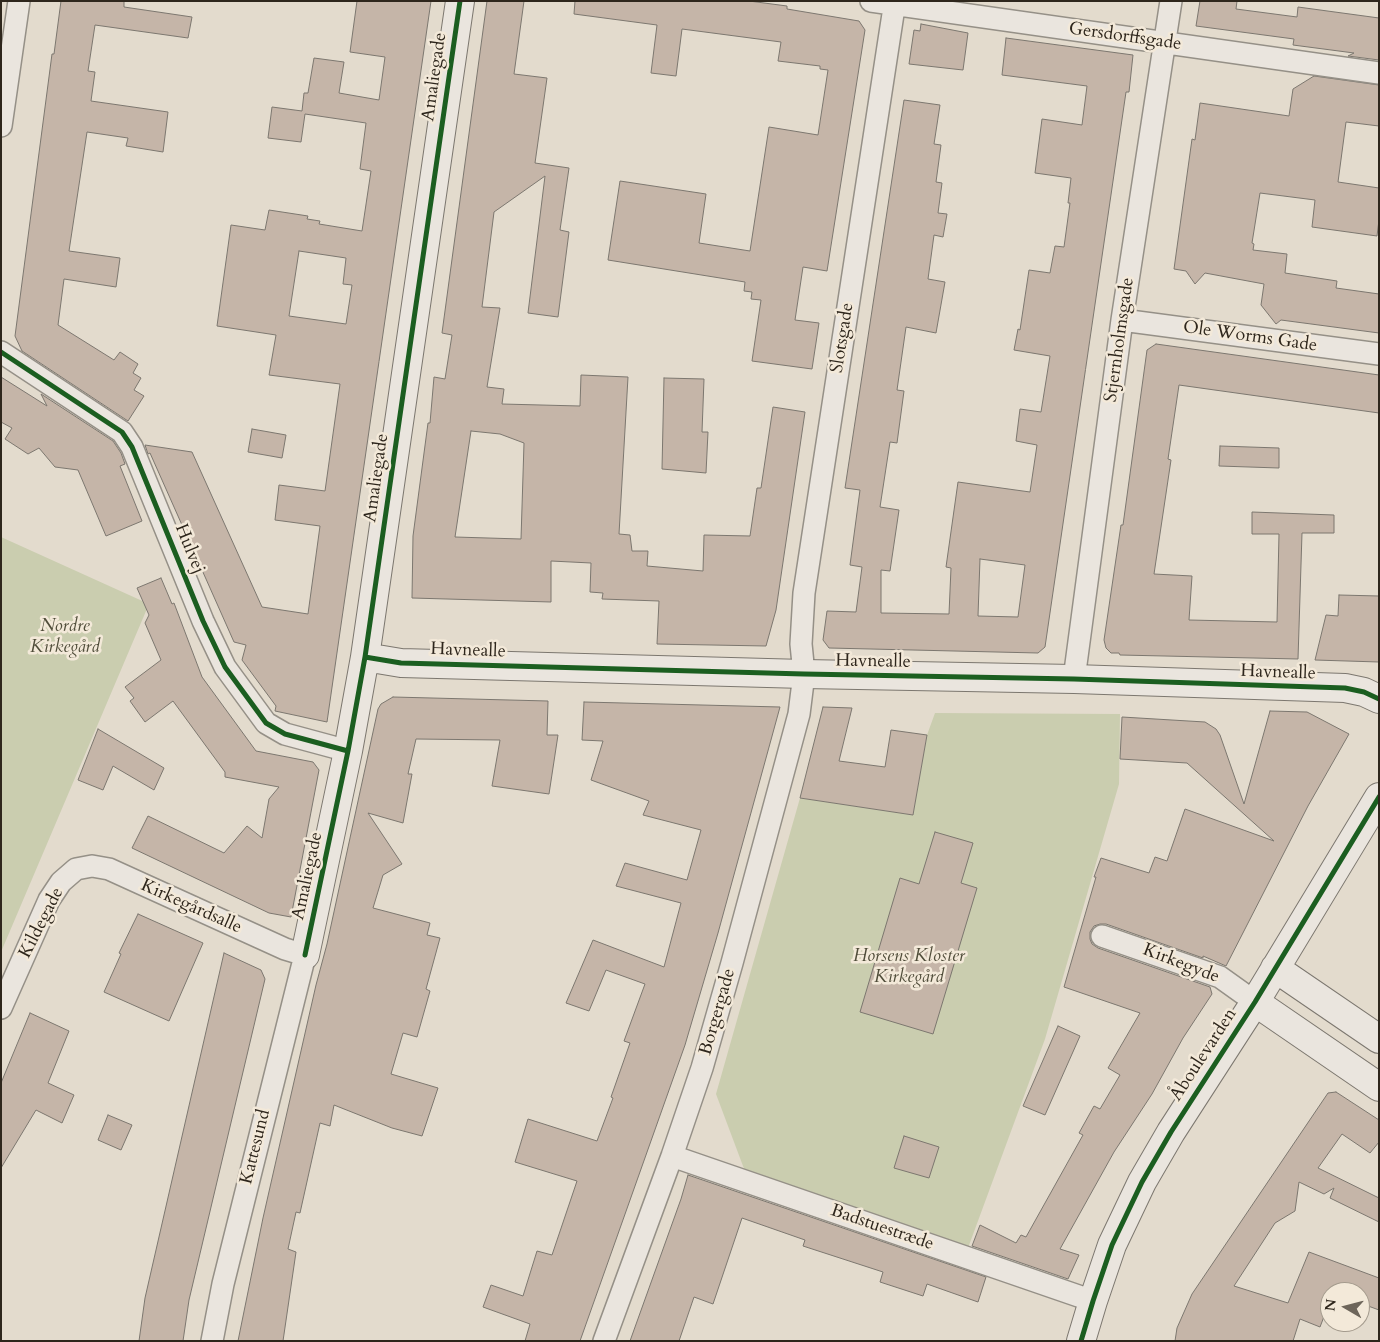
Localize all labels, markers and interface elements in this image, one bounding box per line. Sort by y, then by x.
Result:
street label: Gersdorffsgade [1067,18,1183,56]
street label: Amaliegade [418,31,452,123]
street label: Stjernholmsgade [1101,276,1139,404]
street label: Slotsgade [827,301,859,375]
street label: Ole Worms Gade [1182,317,1318,357]
street label: Amaliegade [360,432,394,524]
street label: Hulvej [169,521,209,577]
park label: Nordre Kirkegård [30,616,100,659]
street label: Havnealle [430,639,506,663]
street label: Havnealle [835,651,911,673]
street label: Havnealle [1240,661,1316,685]
street label: Amaliegade [288,830,328,922]
street label: Kirkegårdsalle [137,875,245,939]
street label: Kildegade [15,884,69,962]
street label: Kirkegyde [1140,940,1222,988]
park label: Horsens Kloster Kirkegård [853,946,965,989]
street label: Borgergade [695,966,741,1058]
street label: Åboulevarden [1166,1005,1242,1105]
street label: Kattesund [236,1107,276,1187]
street label: Badstuestræde [828,1200,936,1256]
north arrow [1320,1282,1370,1332]
text: N [1320,1298,1341,1312]

